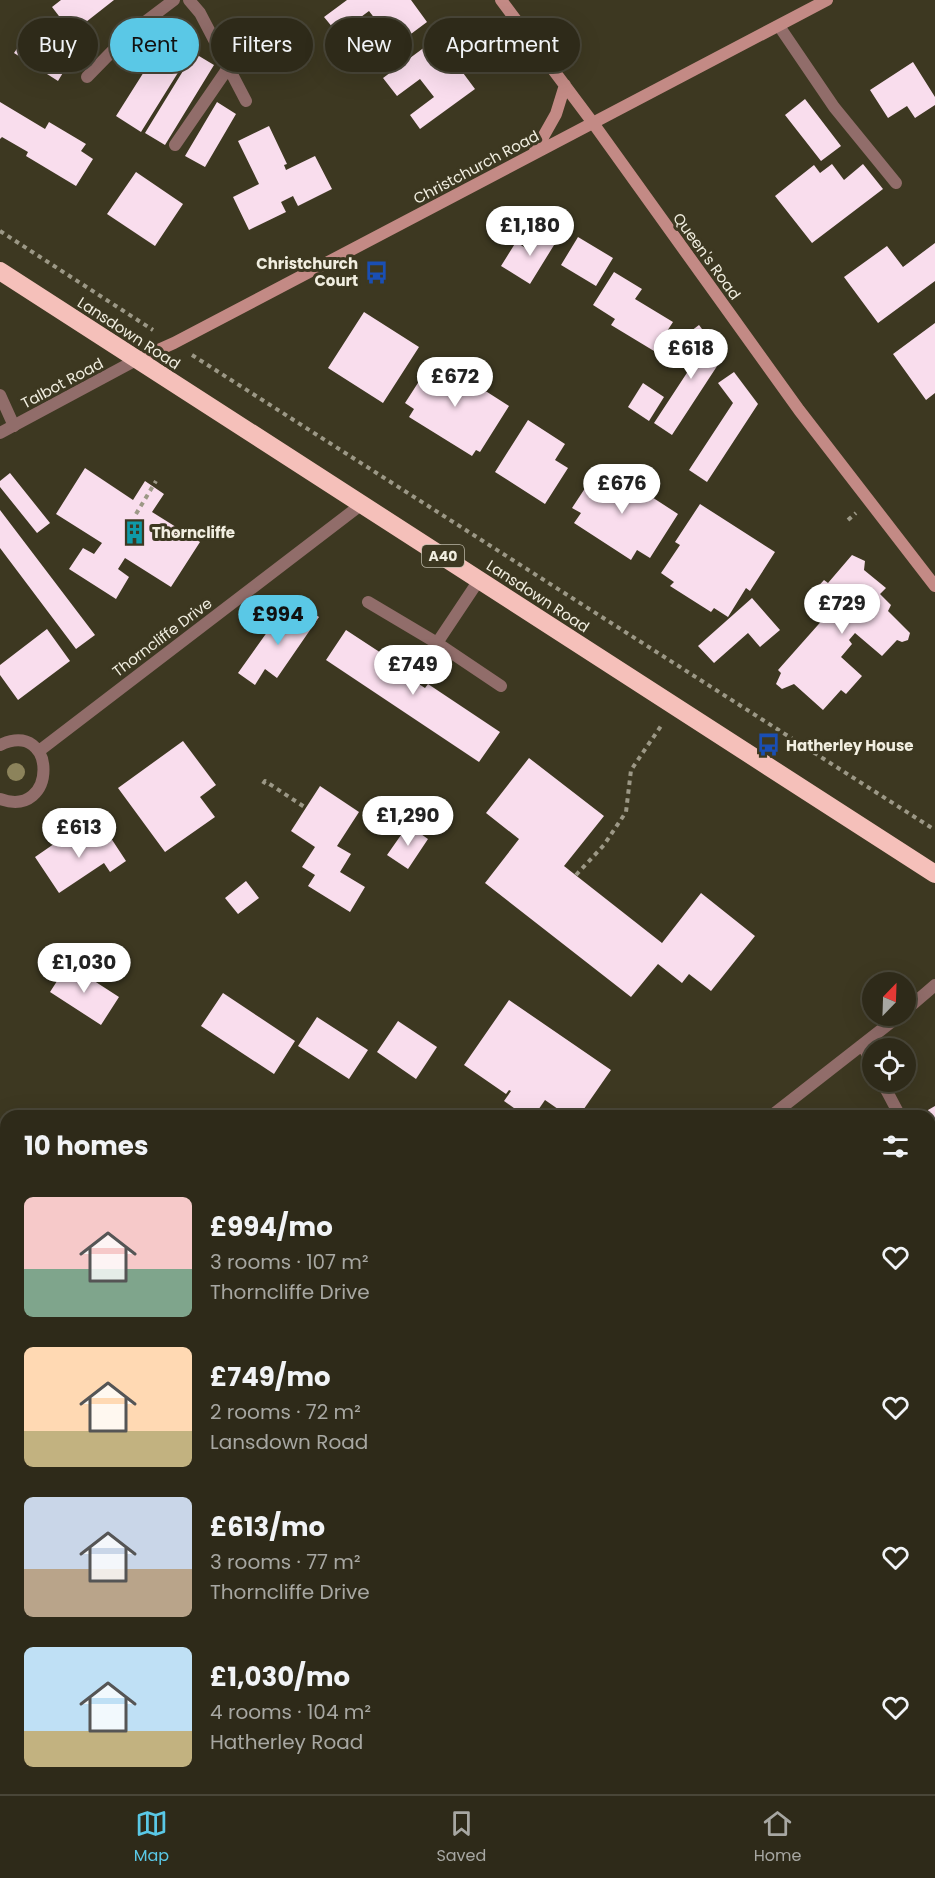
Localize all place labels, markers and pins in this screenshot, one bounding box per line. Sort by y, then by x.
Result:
pin: £1,180 [481,206,579,257]
place label: Christchurch Court [256,253,358,291]
bus stop icon: Christchurch Court [363,259,389,285]
pin: £618 [655,329,727,380]
pin: £672 [419,357,491,408]
pin: £676 [586,464,658,515]
building icon: Thorncliffe [121,519,147,545]
place label: Thorncliffe [152,522,235,543]
pin: £729 [806,584,878,635]
pin: £994 [242,595,314,646]
pin: £749 [377,645,449,696]
bus stop icon: Hatherley House [755,732,781,758]
place label: Hatherley House [786,735,914,756]
pin: £1,290 [359,796,457,847]
pin: £613 [43,808,115,859]
pin: £1,030 [35,943,133,994]

